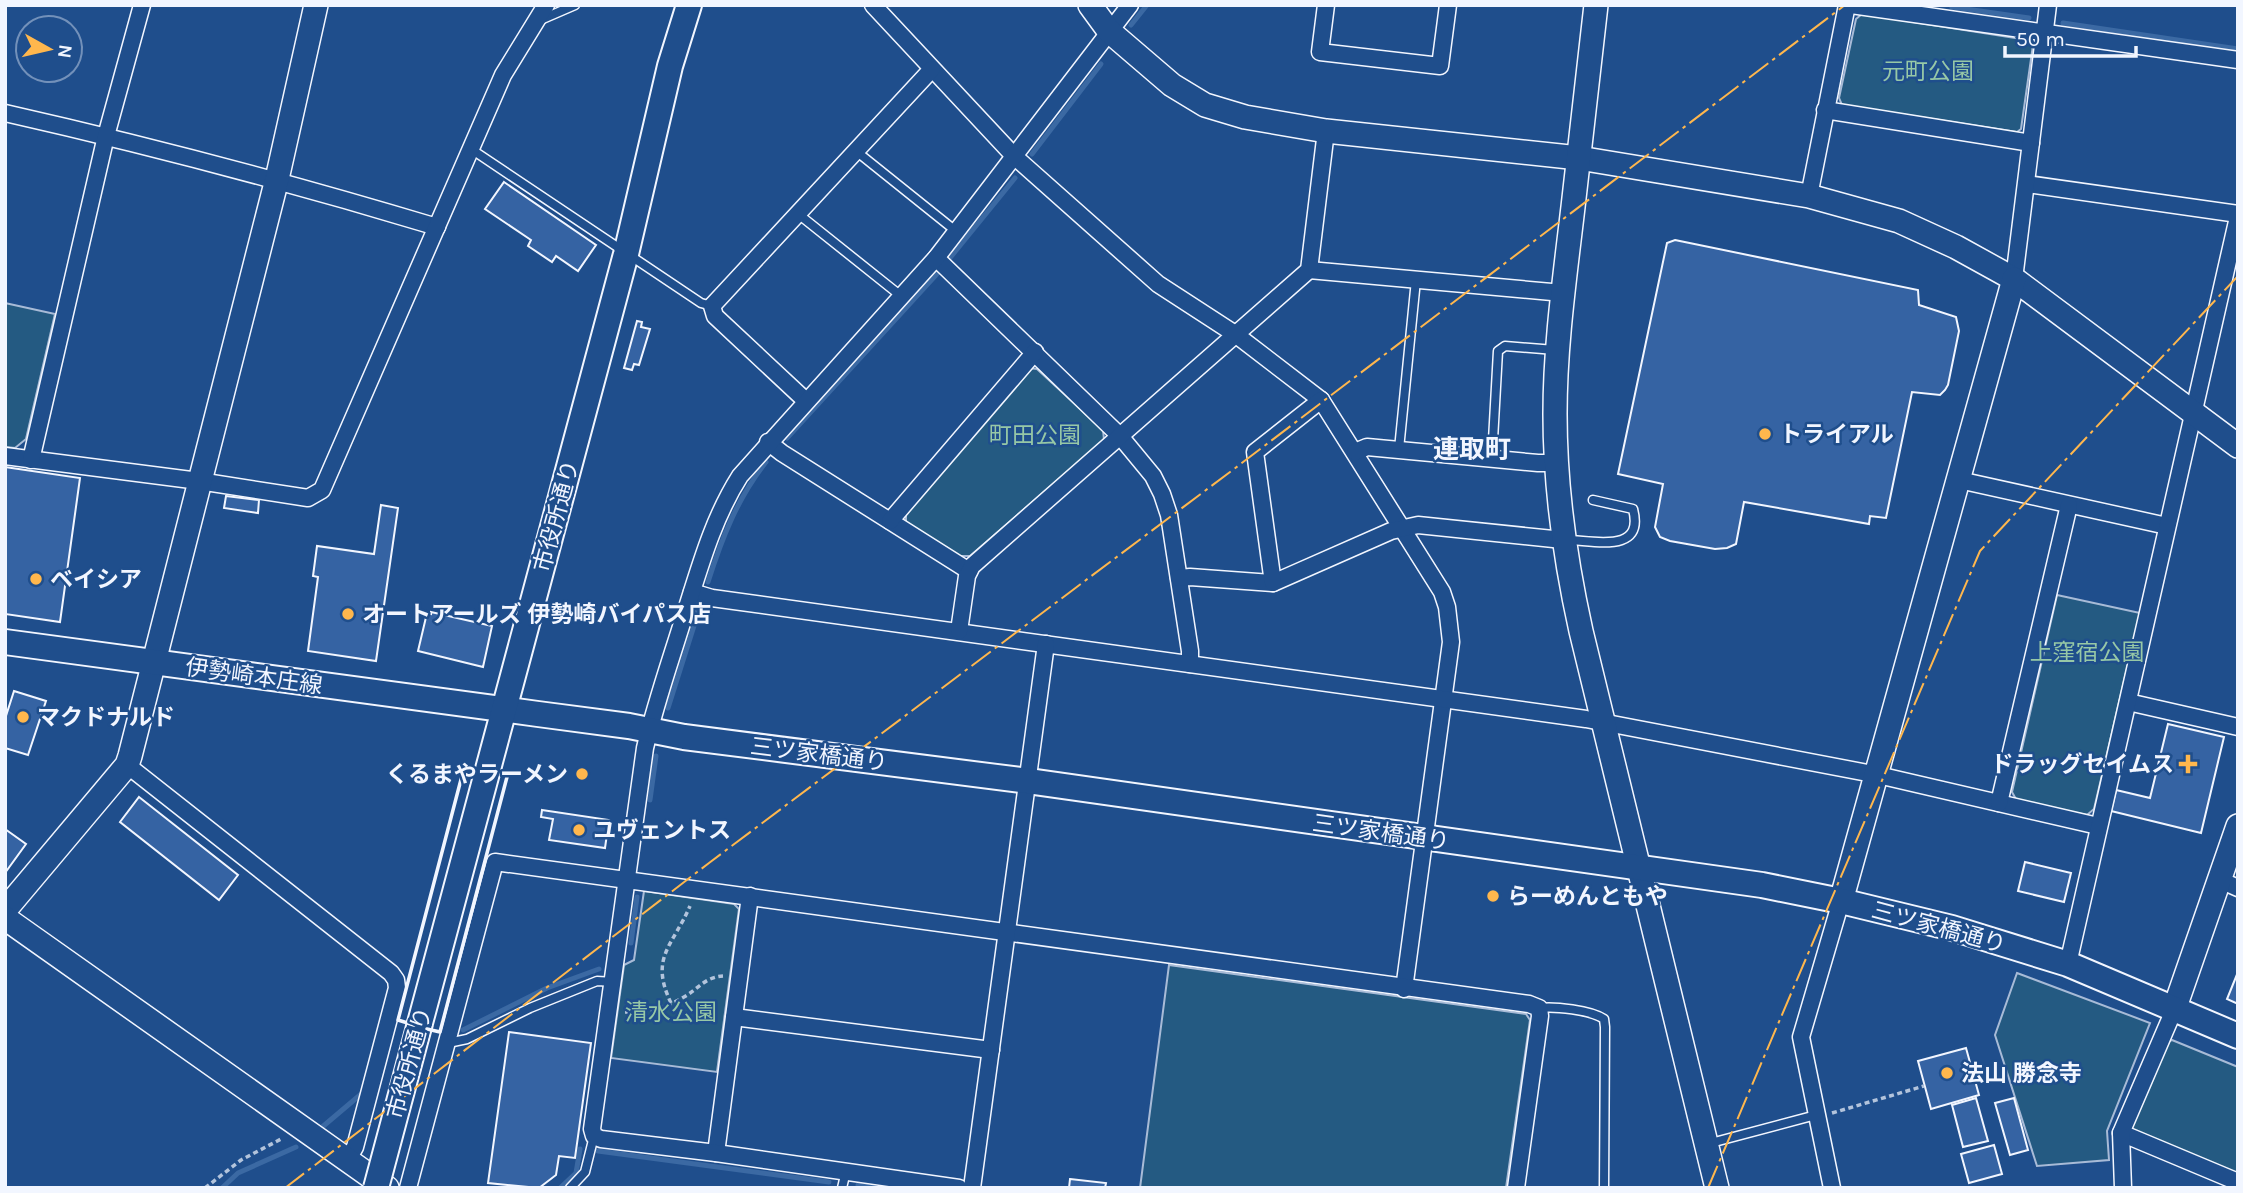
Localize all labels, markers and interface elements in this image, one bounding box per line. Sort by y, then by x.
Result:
north arrow [14,14,84,84]
scale bar [2005,14,2136,58]
text: 50 m [2016,27,2065,51]
text: N [53,43,77,60]
park label: 元町公園 [1882,58,1974,85]
place label: トライアル [1779,421,1894,448]
park label: 町田公園 [989,422,1081,449]
marker: トライアル [1757,426,1773,442]
district label: 連取町 [1433,434,1511,465]
street label: 市役所通り [529,457,584,575]
place label: ベイシア [50,566,142,593]
marker: ベイシア [28,571,44,587]
place label: オートアールズ 伊勢崎バイパス店 [362,601,711,628]
marker: オートアールズ 伊勢崎バイパス店 [340,606,356,622]
park label: 上窪宿公園 [2030,639,2145,666]
street label: 伊勢崎本庄線 [184,654,324,699]
place label: マクドナルド [37,704,175,731]
marker: マクドナルド [15,709,31,725]
street label: 三ツ家橋通り [749,733,889,776]
place label: ドラッグセイムス [1990,751,2174,778]
marker: ドラッグセイムス [2180,756,2196,772]
place label: くるまやラーメン [385,761,568,788]
marker: くるまやラーメン [574,766,590,782]
street label: 三ツ家橋通り [1311,810,1451,855]
place label: ユヴェントス [593,817,731,844]
marker: ユヴェントス [571,822,587,838]
place label: らーめんともや [1507,883,1668,910]
marker: らーめんともや [1485,888,1501,904]
street label: 三ツ家橋通り [1869,897,2009,958]
park label: 清水公園 [625,999,717,1026]
street label: 市役所通り [382,1004,437,1122]
place label: 法山 勝念寺 [1961,1060,2082,1087]
marker: 法山 勝念寺 [1939,1065,1955,1081]

